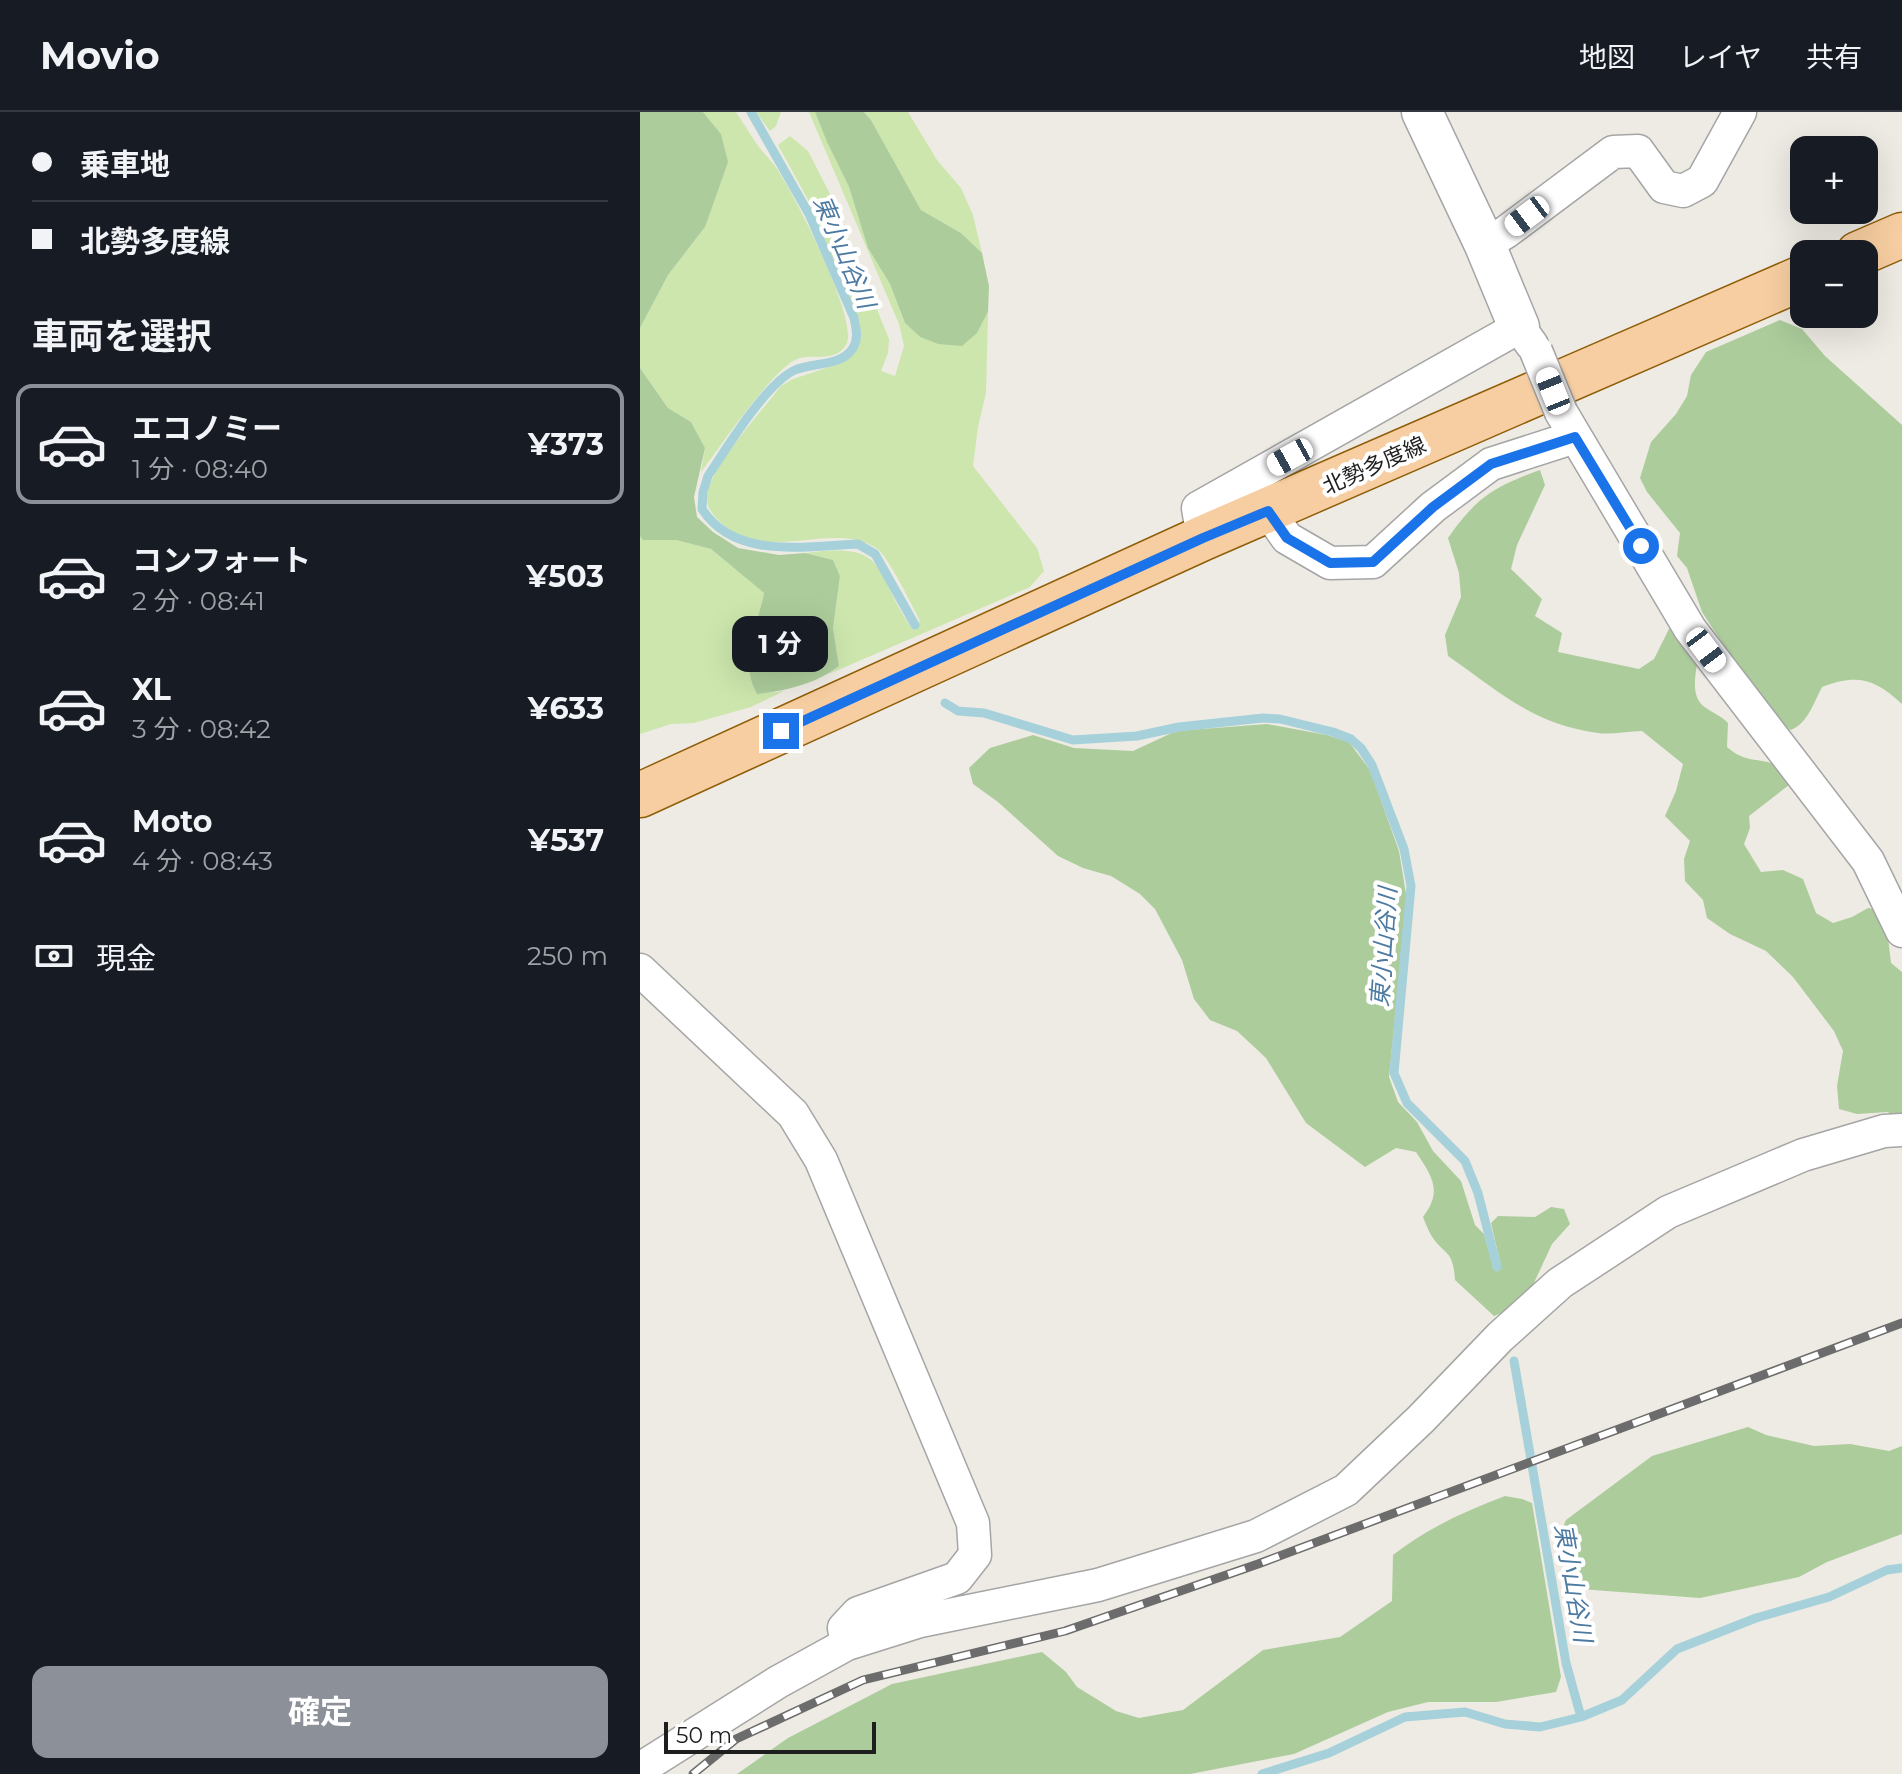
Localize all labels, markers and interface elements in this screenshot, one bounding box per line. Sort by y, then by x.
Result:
text: Movio [40,32,160,79]
text: 地図 [1579,40,1635,74]
text: レイヤ [1679,40,1762,74]
text: 共有 [1806,40,1862,74]
map controls [1790,136,1878,328]
button: + [1790,136,1878,224]
text: 乗車地 [80,146,170,183]
water label: 東小山谷川 [808,191,882,315]
car [1501,192,1553,240]
text: 北勢多度線 [80,223,230,260]
button: − [1790,240,1878,328]
text: 車両を選択 [32,314,212,358]
car [1533,364,1573,418]
icon: car [36,408,108,480]
text: エコノミー [132,410,282,447]
text: ¥373 [528,426,604,463]
street label: 北勢多度線 [1318,431,1430,500]
car [1263,435,1317,479]
text: 1 分 · 08:40 [132,453,268,485]
route start [1623,528,1659,564]
icon: car [36,540,108,612]
text: コンフォート [132,542,311,579]
text: ¥503 [526,558,604,595]
text: 2 分 · 08:41 [132,585,265,617]
callout: 1 分 [733,615,829,671]
car [1682,624,1730,676]
text: 1 分 [758,628,802,660]
text: XL [132,671,171,708]
icon: car [36,672,108,744]
text: ¥633 [528,690,604,727]
text: 3 分 · 08:42 [132,713,271,745]
route end [763,713,799,749]
text: Moto [132,803,213,840]
icon: car [36,804,108,876]
text: ¥537 [528,822,604,859]
text: 4 分 · 08:43 [132,845,273,877]
water label: 東小山谷川 [1365,883,1402,1008]
icon: cash [32,934,76,978]
text: 現金 [96,940,156,977]
text: 250 m [527,940,608,972]
water label: 東小山谷川 [1549,1521,1599,1647]
button: 確定 [32,1666,608,1758]
scale bar [664,1718,876,1754]
text: 50 m [676,1722,732,1749]

